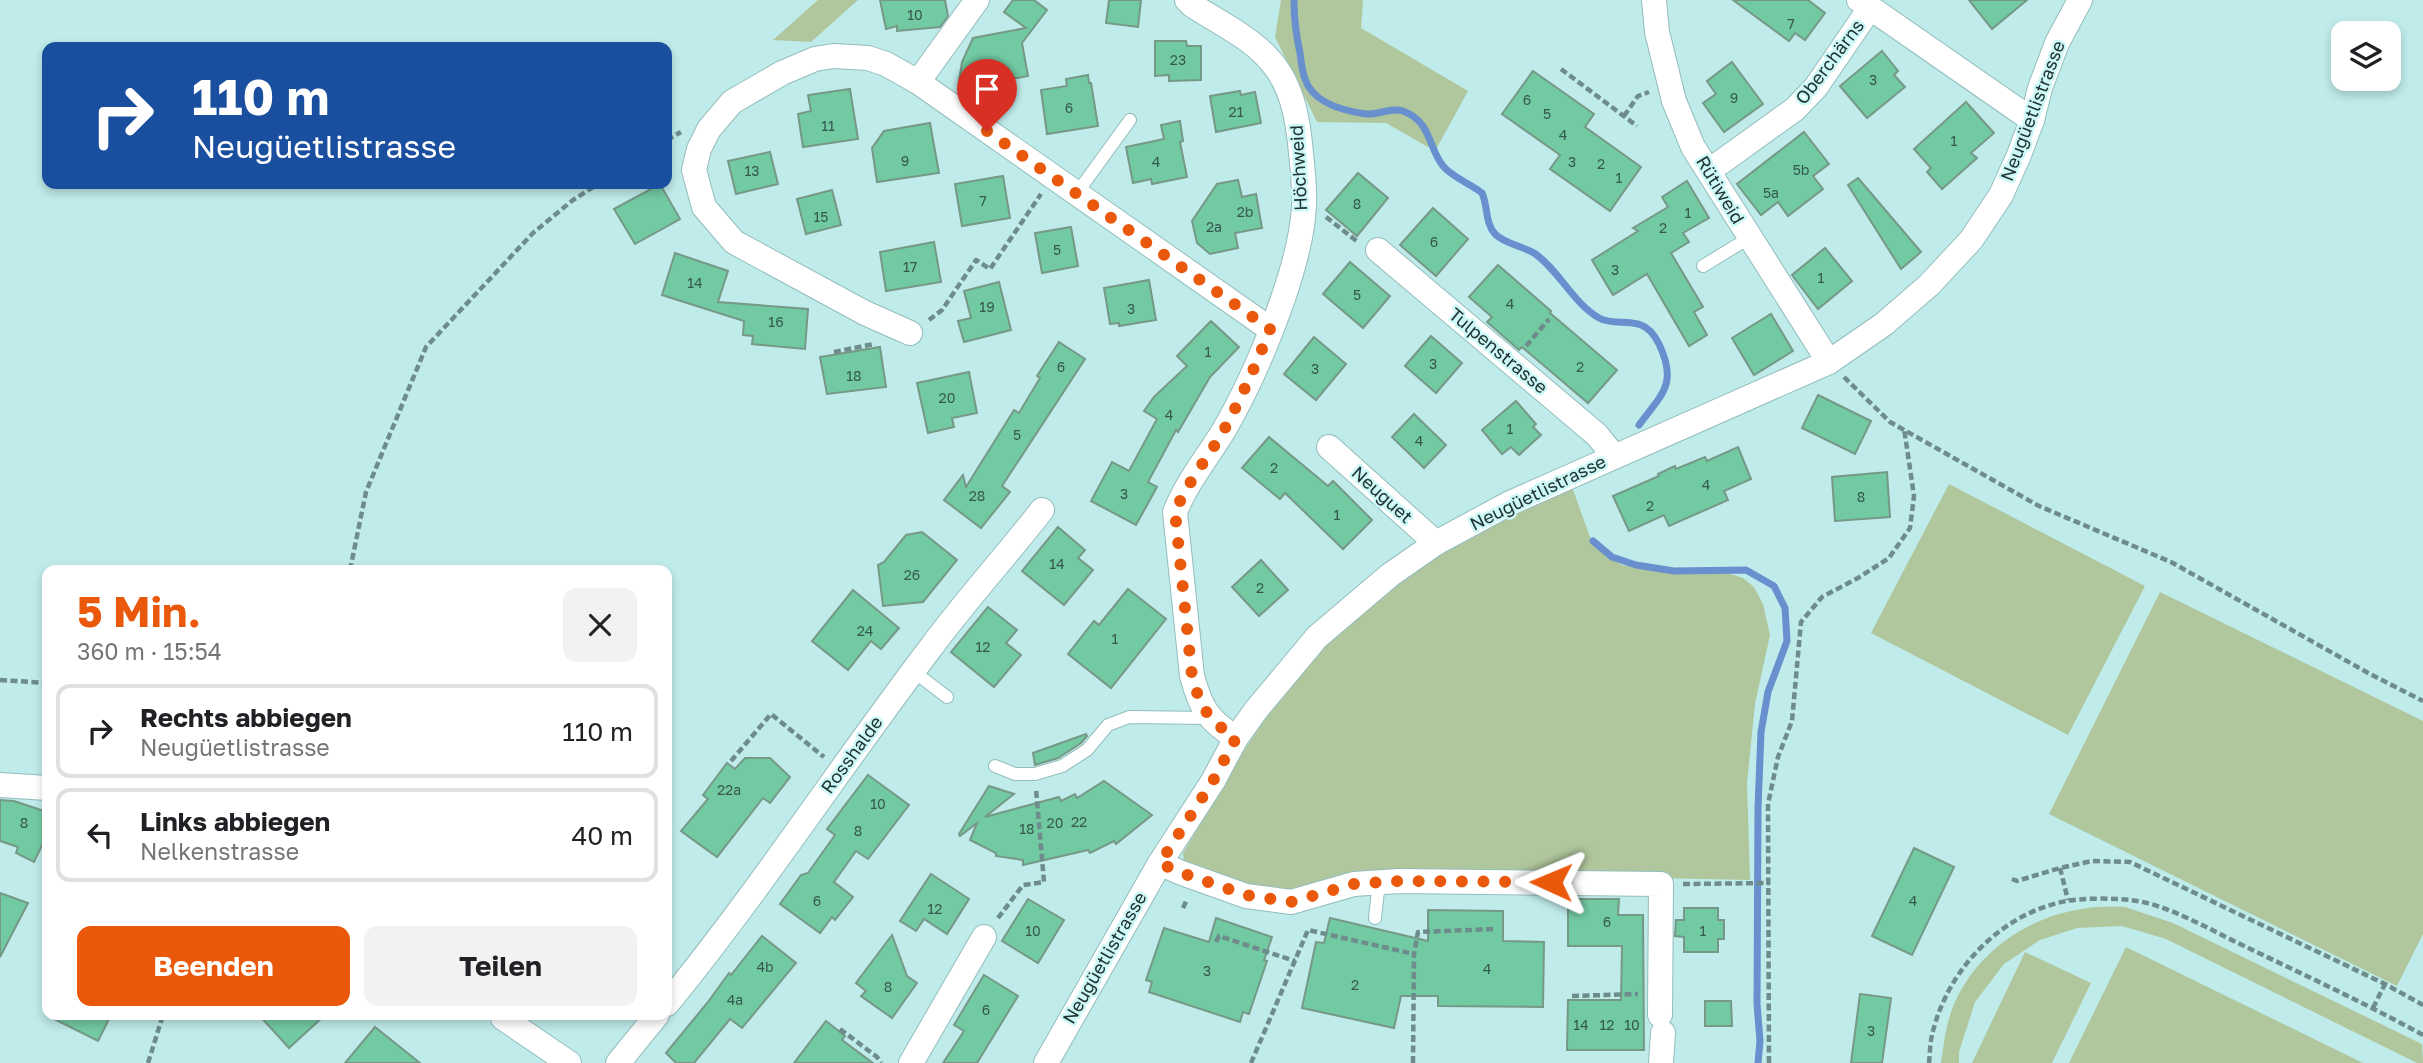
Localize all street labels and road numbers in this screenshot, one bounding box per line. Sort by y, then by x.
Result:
street label: Oberchärns [1790,15,1868,108]
street label: Neugüetlistrasse [1995,37,2069,184]
street label: Höchweid [1285,125,1311,212]
street label: Rütiweid [1692,151,1750,228]
street label: Tulpenstrasse [1445,303,1552,398]
street label: Neugüetlistrasse [1466,450,1609,535]
street label: Neuguet [1348,461,1418,527]
street label: Rosshalde [816,711,887,797]
street label: Neugüetlistrasse [1057,888,1151,1027]

